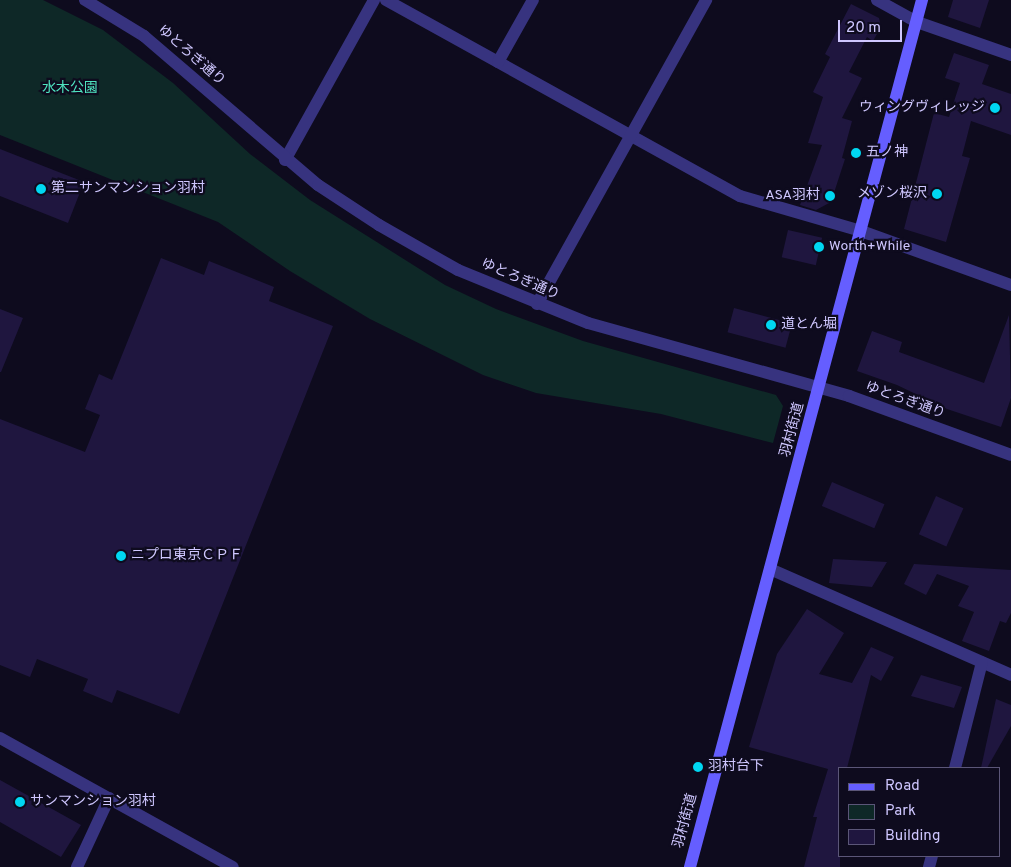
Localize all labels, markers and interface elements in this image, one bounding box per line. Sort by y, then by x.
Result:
scale bar [841,10,905,42]
text: 20 m [846,19,881,38]
street label: ゆとろぎ通り [154,22,228,90]
park label: 水木公園 [42,81,98,97]
place label: ウィングヴィレッジ [859,100,985,116]
marker: ウィングヴィレッジ [989,102,1001,114]
place label: 五ノ神 [866,145,908,161]
marker: 五ノ神 [850,147,862,159]
place label: 第二サンマンション羽村 [51,181,205,197]
marker: 第二サンマンション羽村 [35,183,47,195]
place label: メゾン桜沢 [857,186,927,202]
place label: ASA羽村 [765,188,820,204]
marker: メゾン桜沢 [931,188,943,200]
marker: ASA羽村 [824,190,836,202]
place label: Worth+While [829,239,910,255]
marker: Worth+While [813,241,825,253]
street label: ゆとろぎ通り [478,256,562,304]
place label: 道とん堀 [781,317,837,333]
marker: 道とん堀 [765,319,777,331]
street label: ゆとろぎ通り [863,379,947,423]
street label: 羽村街道 [778,401,808,459]
place label: ニプロ東京ＣＰＦ [131,548,243,564]
marker: ニプロ東京ＣＰＦ [115,550,127,562]
place label: 羽村台下 [708,759,764,775]
marker: 羽村台下 [692,761,704,773]
legend [838,767,1001,857]
text: Road [885,777,920,796]
street label: 羽村街道 [671,792,701,850]
place label: サンマンション羽村 [30,794,156,810]
marker: サンマンション羽村 [14,796,26,808]
text: Park [885,802,916,821]
text: Building [885,827,940,846]

